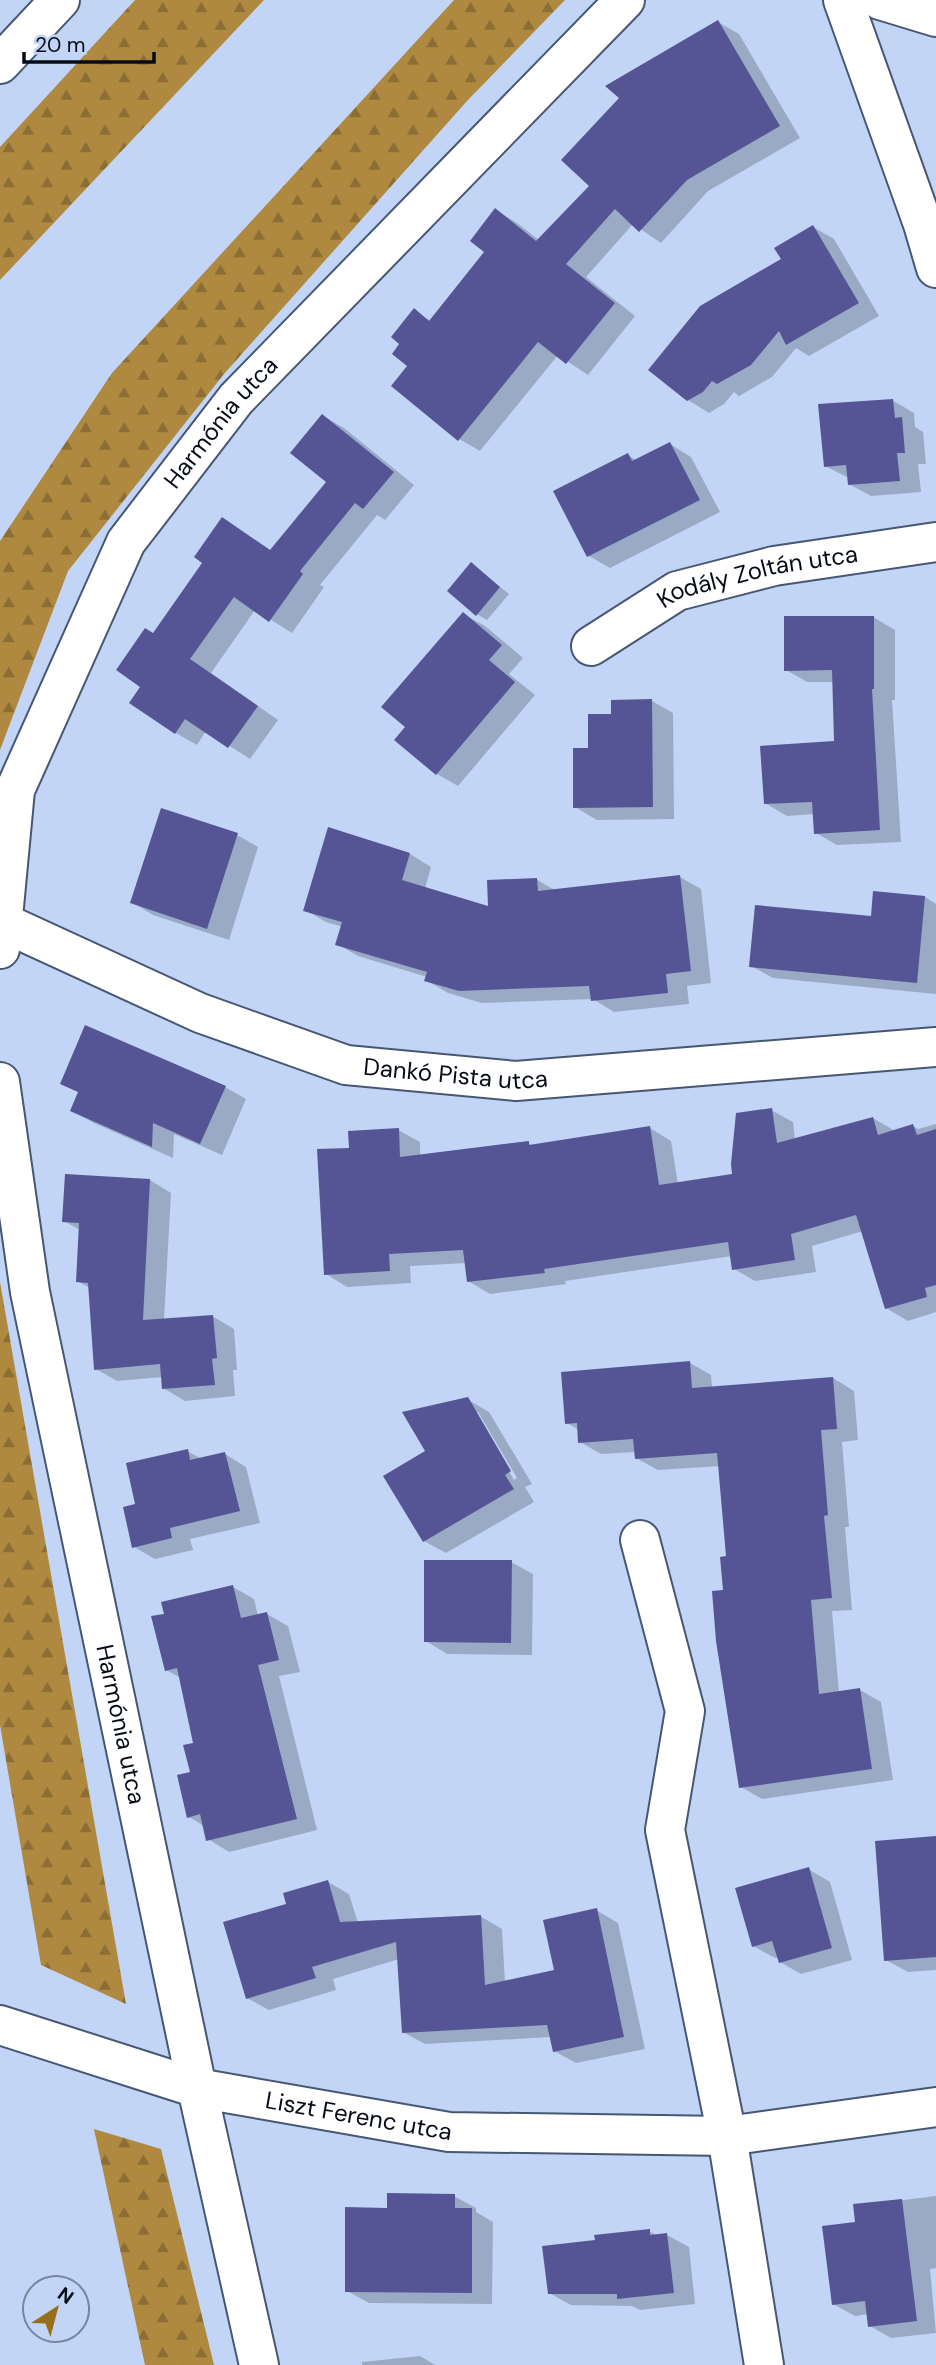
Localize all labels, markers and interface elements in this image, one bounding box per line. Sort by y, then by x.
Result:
scale bar [24,21,154,65]
text: 20 m [35,31,86,59]
street label: Harmónia utca [157,350,284,495]
street label: Kodály Zoltán utca [651,538,860,615]
street label: Dankó Pista utca [362,1051,549,1096]
street label: Harmónia utca [89,1642,153,1807]
street label: Liszt Ferenc utca [263,2084,455,2147]
north arrow [21,2274,91,2344]
text: N [53,2281,79,2310]

